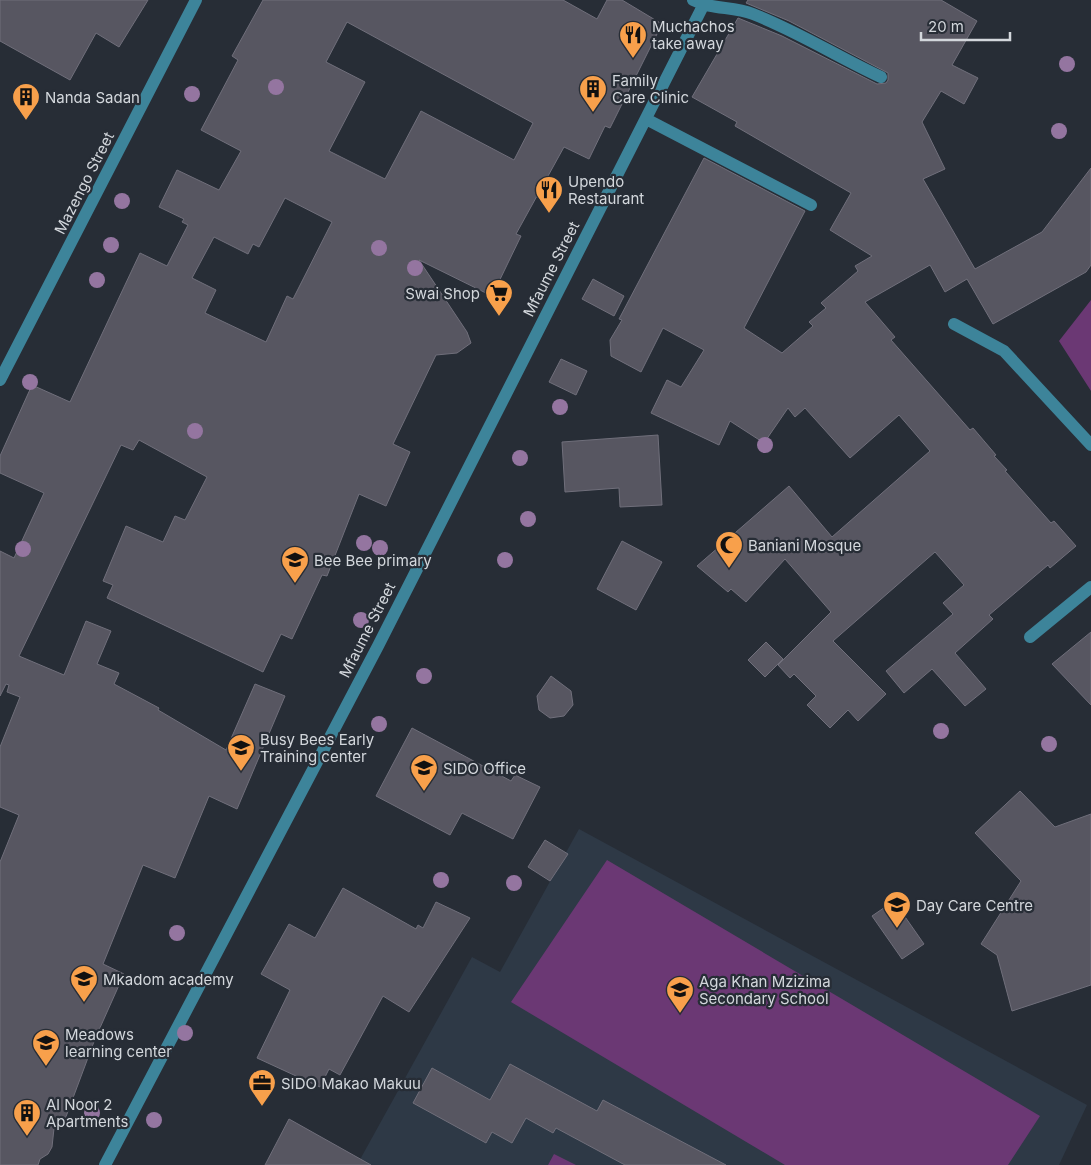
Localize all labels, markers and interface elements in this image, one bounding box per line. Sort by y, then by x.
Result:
scale bar [921,10,1010,42]
place label: Muchachos take away [652,17,735,53]
text: 20 m [928,17,964,36]
restaurant icon: Muchachos take away [618,20,648,59]
place label: Family Care Clinic [612,71,689,107]
building icon: Family Care Clinic [578,74,608,113]
building icon: Nanda Sadan [11,82,41,121]
place label: Nanda Sadan [45,88,140,107]
street label: Mazengo Street [50,129,118,237]
place label: Upendo Restaurant [568,172,644,208]
restaurant icon: Upendo Restaurant [534,175,564,214]
street label: Mfaume Street [519,218,583,320]
supermarket icon: Swai Shop [484,278,514,317]
place label: Swai Shop [405,284,480,303]
mosque icon: Baniani Mosque [714,530,744,569]
place label: Baniani Mosque [748,536,861,555]
school or university icon: Bee Bee primary [280,545,310,584]
place label: Bee Bee primary [314,551,432,570]
street label: Mfaume Street [335,579,399,681]
place label: Busy Bees Early Training center [260,730,375,766]
school or university icon: Busy Bees Early Training center [226,733,256,772]
school or university icon: SIDO Office [409,753,439,792]
place label: SIDO Office [443,759,526,778]
school or university icon: Day Care Centre [882,890,912,929]
place label: Day Care Centre [916,896,1033,915]
school or university icon: Mkadom academy [69,964,99,1003]
place label: Mkadom academy [103,970,234,989]
place label: Aga Khan Mzizima Secondary School [699,972,831,1008]
school or university icon: Aga Khan Mzizima Secondary School [665,975,695,1014]
place label: Meadows learning center [65,1025,172,1061]
school or university icon: Meadows learning center [31,1028,61,1067]
office icon: SIDO Makao Makuu [247,1068,277,1107]
place label: SIDO Makao Makuu [281,1074,421,1093]
place label: Al Noor 2 Apartments [46,1095,128,1131]
building icon: Al Noor 2 Apartments [12,1098,42,1137]

